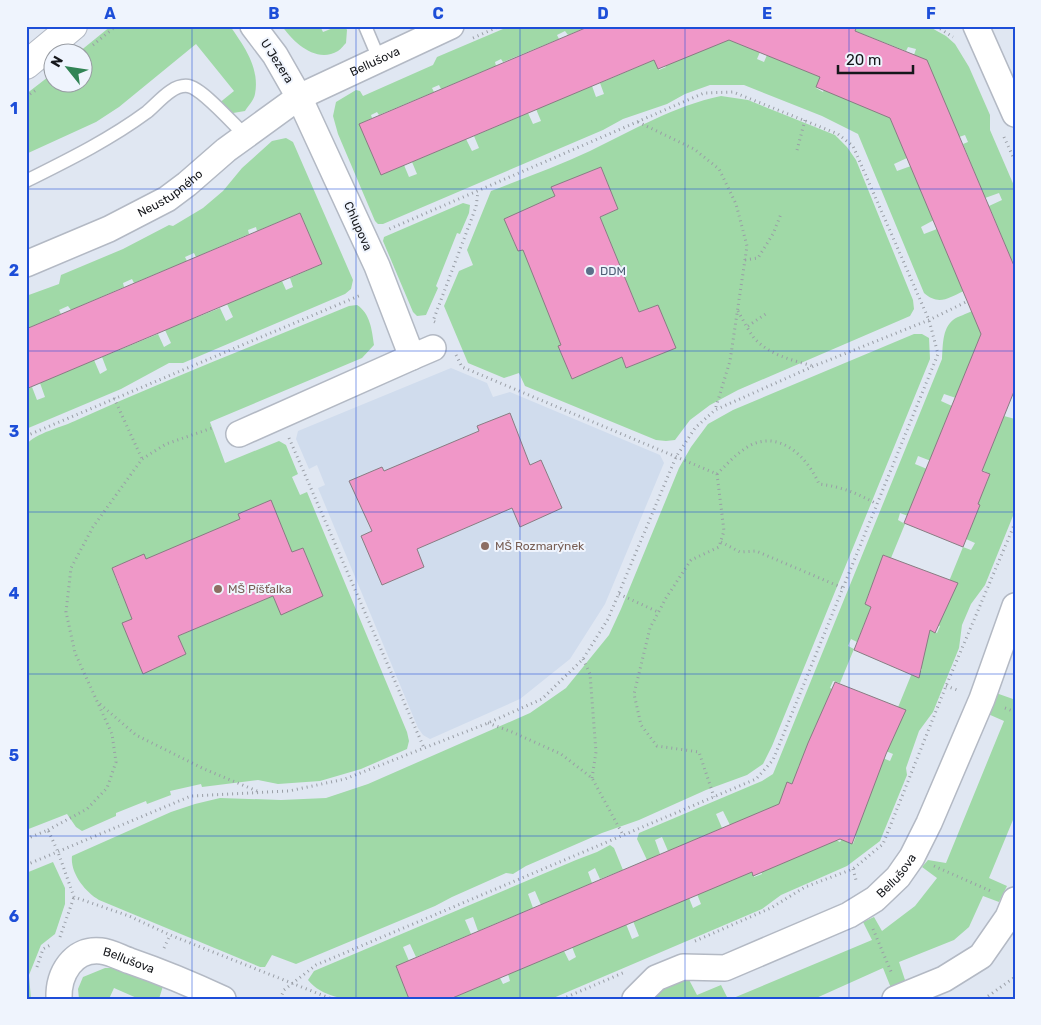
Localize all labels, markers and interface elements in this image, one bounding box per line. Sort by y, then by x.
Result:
text: A [104,4,116,23]
text: B [268,4,280,23]
text: C [432,4,444,23]
text: D [597,4,609,23]
text: E [762,4,772,23]
text: F [926,4,936,23]
street label: U Jezera [258,36,296,86]
north arrow [42,42,92,92]
scale bar [838,42,914,74]
street label: Bellušova [348,44,402,79]
text: 20 m [846,51,881,69]
text: N [47,53,67,70]
text: 1 [10,99,18,118]
street label: Neustupného [135,166,206,220]
street label: Chlupova [341,199,375,253]
text: 2 [9,261,19,280]
place label: DDM [600,264,626,278]
marker: DDM [584,265,596,277]
text: 3 [9,422,19,441]
place label: MŠ Rozmarýnek [495,539,585,553]
marker: MŠ Rozmarýnek [479,540,491,552]
place label: MŠ Píšťalka [228,582,292,596]
marker: MŠ Píšťalka [212,583,224,595]
text: 4 [9,584,20,603]
text: 5 [9,746,19,765]
street label: Bellušova [874,851,919,901]
text: 6 [9,907,19,926]
street label: Bellušova [102,944,156,976]

